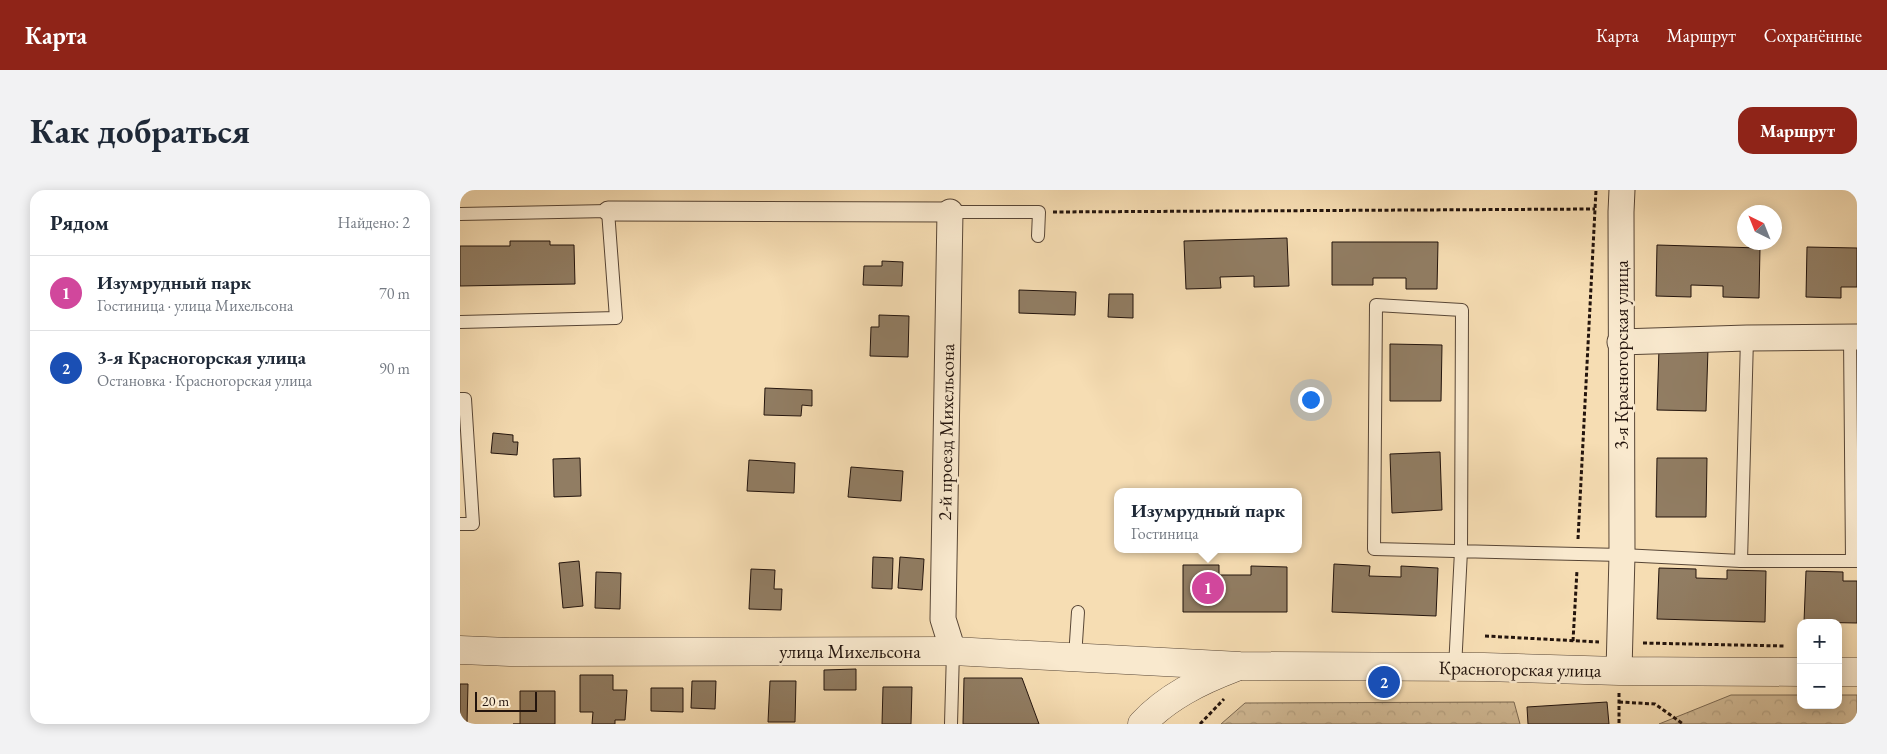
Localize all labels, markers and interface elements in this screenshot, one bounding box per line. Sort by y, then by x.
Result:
text: Карта [25,20,87,51]
text: Карта [1596,24,1639,47]
text: Маршрут [1667,24,1736,47]
text: Сохранённые [1764,24,1862,47]
button: Маршрут [1738,107,1857,154]
text: Как добраться [30,108,250,153]
north arrow [1737,205,1782,250]
text: Рядом [50,209,109,236]
text: Найдено: 2 [338,212,410,233]
street label: 3-я Красногорская улица [1609,260,1634,450]
text: Изумрудный парк [97,270,251,295]
text: 1 [62,283,70,304]
text: 70 m [379,283,410,304]
text: Гостиница · улица Михельсона [97,295,293,316]
street label: 2-й проезд Михельсона [932,343,960,521]
text: 3-я Красногорская улица [97,345,306,370]
text: 2 [62,358,70,379]
text: 90 m [379,358,410,379]
text: Остановка · Красногорская улица [97,370,312,391]
your location [1298,387,1324,413]
popup [1114,488,1302,553]
text: Изумрудный парк [1131,498,1285,523]
text: Гостиница [1131,523,1199,544]
pin: 1 [1192,569,1224,607]
map controls [1797,619,1842,709]
button: + [1797,619,1842,664]
street label: улица Михельсона [779,639,921,664]
street label: Красногорская улица [1438,655,1602,683]
pin: 2 [1368,663,1400,701]
button: − [1797,664,1842,709]
scale bar [475,689,538,712]
text: 20 m [482,692,509,710]

